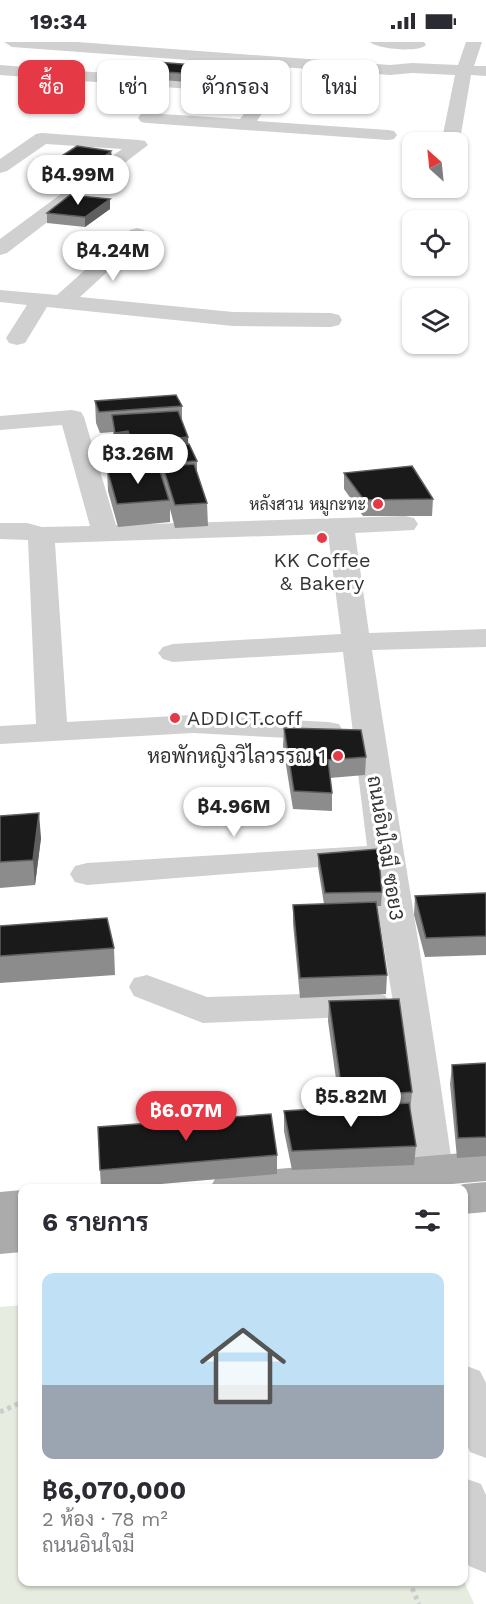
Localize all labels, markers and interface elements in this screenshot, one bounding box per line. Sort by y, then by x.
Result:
text: 19:34 [30,9,87,34]
chip: ซื้อ [18,60,85,114]
chip: เช่า [97,60,169,114]
chip: ตัวกรอง [181,60,290,114]
chip: ใหม่ [302,60,379,114]
north arrow [402,132,468,198]
map controls [402,132,468,354]
pin: ฿4.99M [29,155,127,206]
text: ฿4.99M [41,162,115,186]
button: locate [402,210,468,276]
pin: ฿4.24M [64,231,162,282]
text: ฿4.24M [76,238,150,262]
button: layers [402,288,468,354]
pin: ฿3.26M [89,434,187,485]
text: ฿3.26M [102,441,174,465]
place label: หลังสวน หมูกะทะ [249,494,366,516]
marker: หลังสวน หมูกะทะ [371,497,385,511]
marker: KK Coffee & Bakery [315,531,329,545]
place label: KK Coffee & Bakery [274,548,370,595]
place label: ADDICT.coff [187,706,303,730]
marker: ADDICT.coff [168,711,182,725]
place label: หอพักหญิงวิไลวรรณ 1 [147,743,326,768]
marker: หอพักหญิงวิไลวรรณ 1 [331,749,345,763]
street label: ถนนอินใจมี ซอย3 [363,774,410,922]
pin: ฿4.96M [185,787,283,838]
text: ฿4.96M [197,794,271,818]
pin: ฿5.82M [302,1077,400,1128]
text: ฿5.82M [315,1084,387,1108]
pin: ฿6.07M [137,1091,235,1142]
text: ฿6.07M [150,1098,222,1122]
icon: filters [411,1204,444,1237]
text: 6 รายการ [42,1207,149,1237]
icon: home [189,1312,297,1420]
text: ฿6,070,000 [42,1475,186,1505]
text: 2 ห้อง · 78 m² [42,1507,168,1531]
text: ถนนอินใจมี [42,1533,135,1557]

